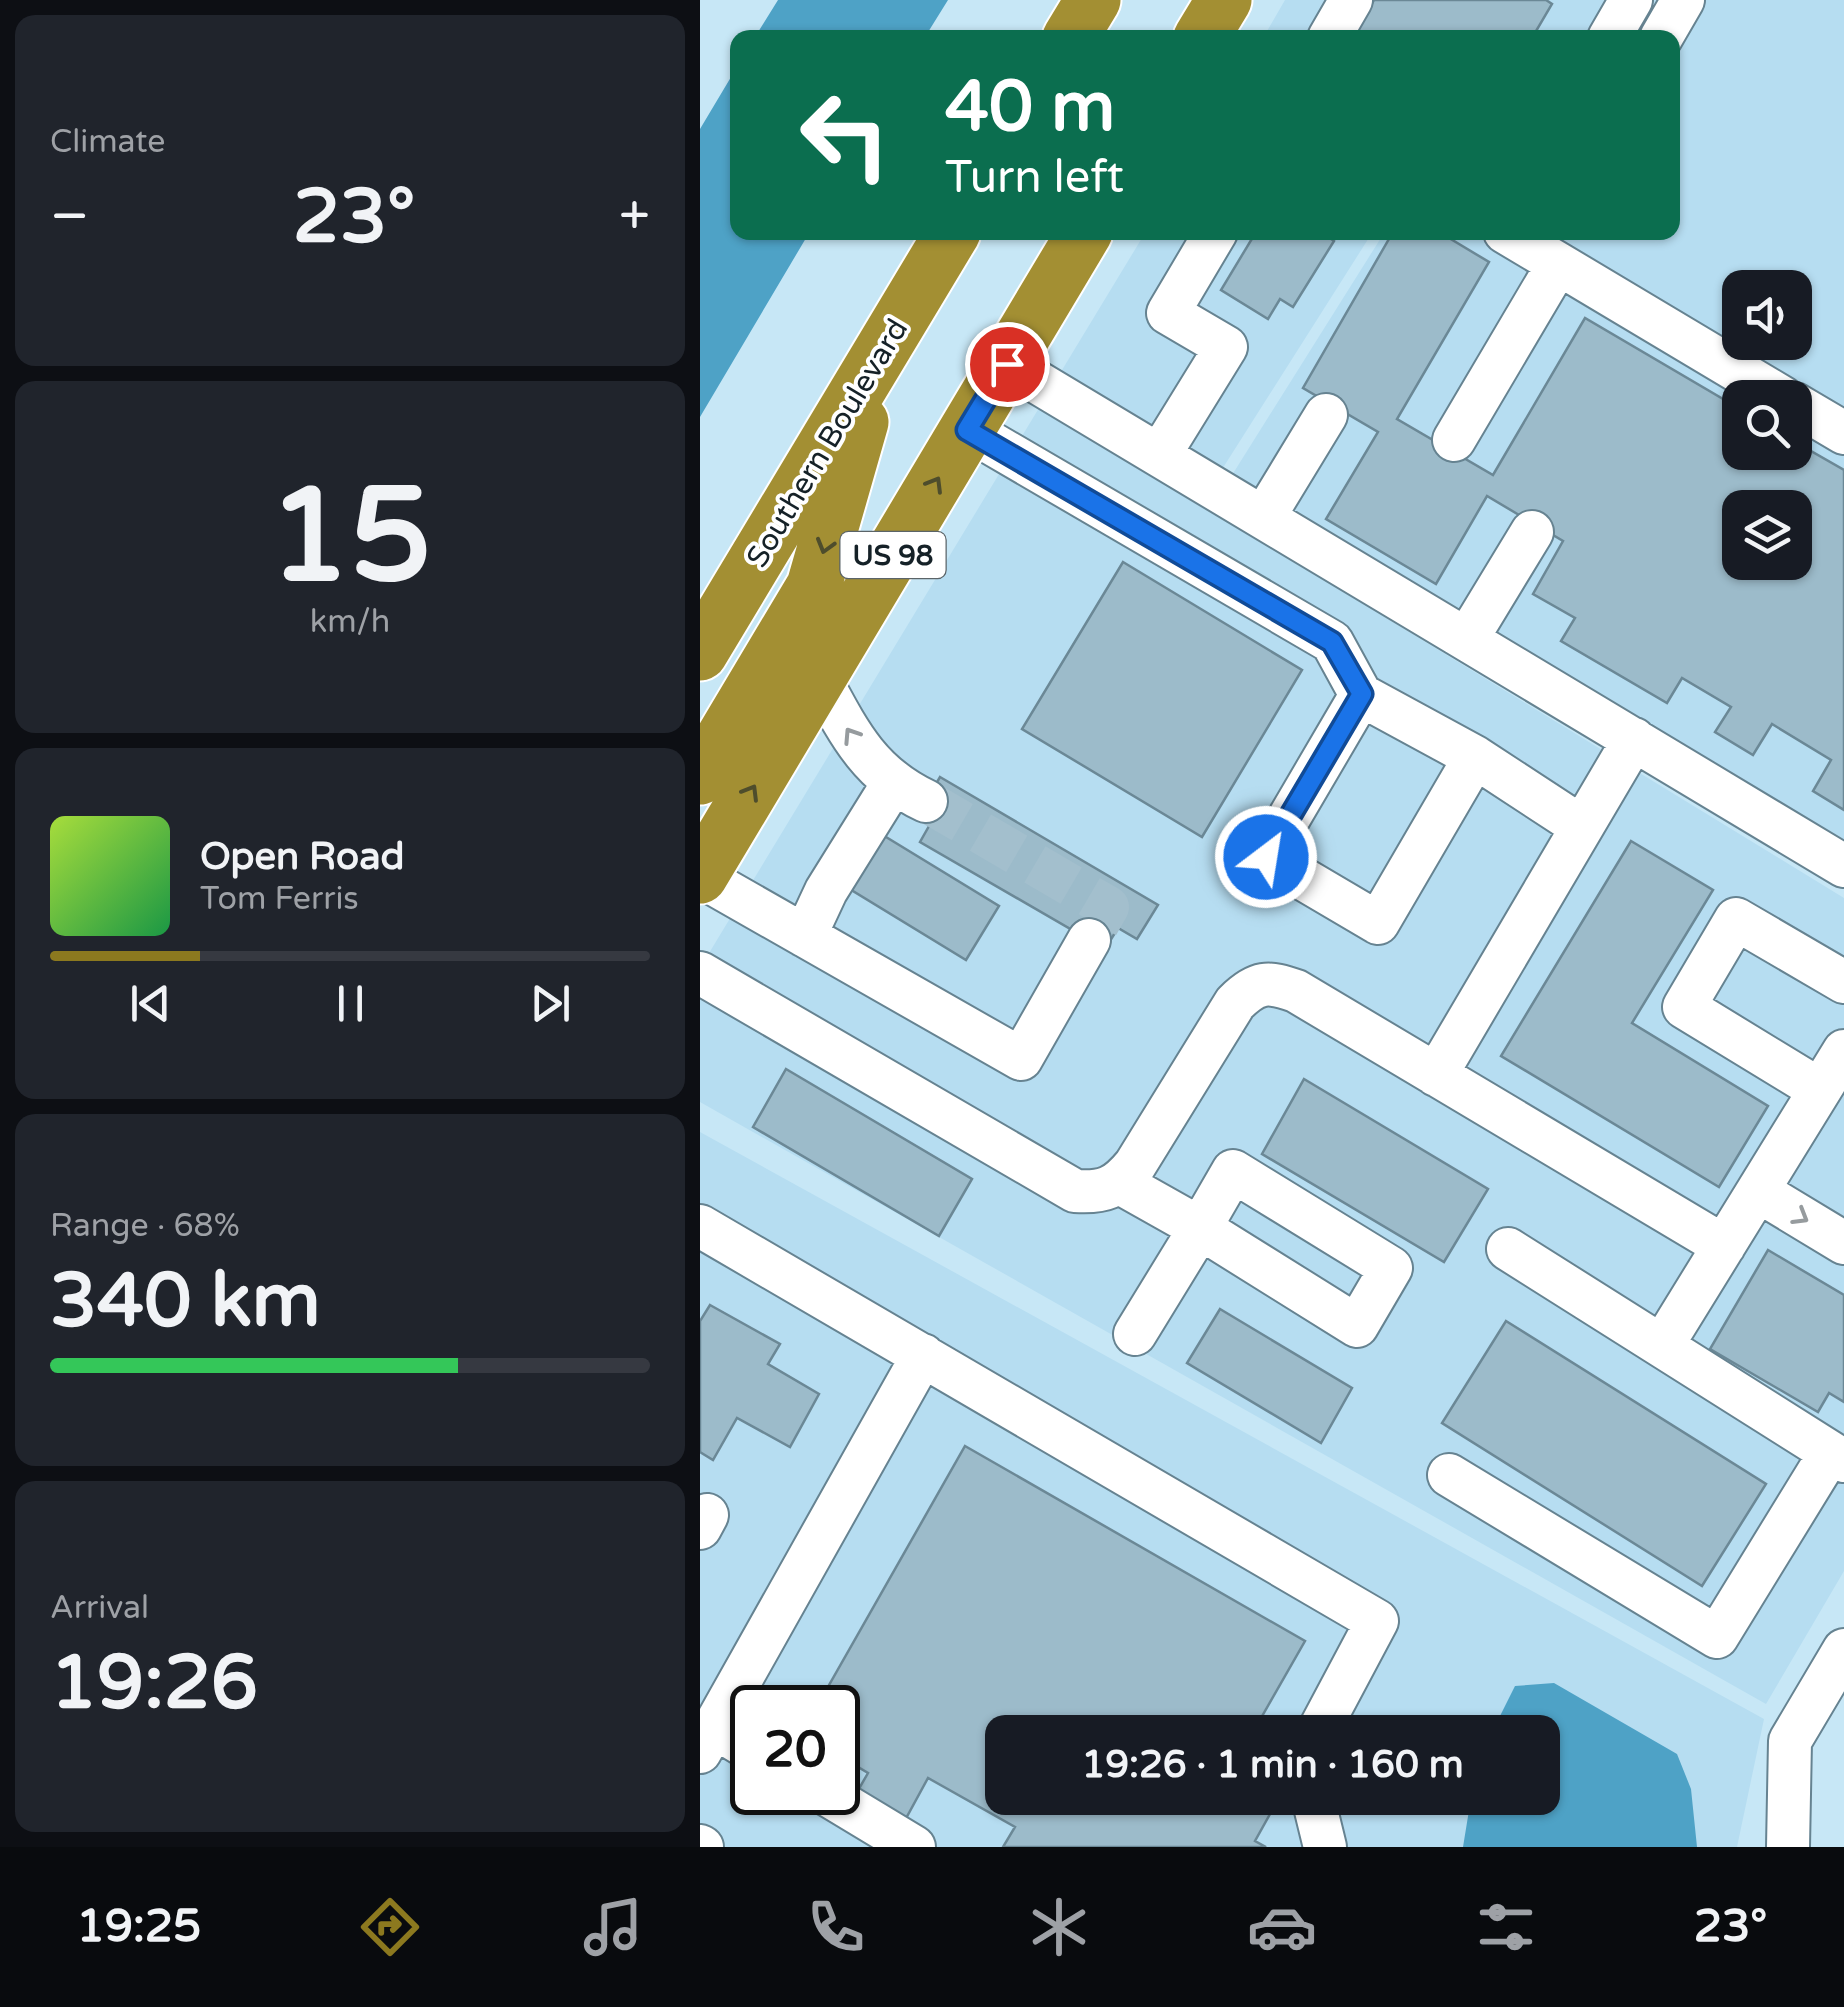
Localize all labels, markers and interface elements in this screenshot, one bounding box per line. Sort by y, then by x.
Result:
text: 40 m [945,66,1115,150]
icon: left [780,70,910,200]
text: Climate [50,123,165,161]
text: Turn left [945,151,1124,205]
text: 23° [293,172,415,262]
text: − [50,184,89,250]
text: + [619,184,650,250]
map controls [1722,270,1812,580]
button: sound [1722,270,1812,360]
street label: Southern Boulevard [739,312,916,574]
pin [965,322,1050,407]
icon: arrive [980,337,1035,392]
button: search [1722,380,1812,470]
text: 15 [268,460,432,616]
one-way arrow [923,476,942,494]
button: layers [1722,490,1812,580]
road number: US 98 [840,532,946,578]
one-way arrow [816,537,837,555]
text: km/h [310,603,390,641]
one-way arrow [845,727,864,745]
one-way arrow [738,785,757,803]
position arrow [1214,805,1318,909]
text: Open Road [200,834,405,880]
text: Tom Ferris [200,880,359,918]
icon: previous [123,976,178,1031]
icon: pause [323,976,378,1031]
icon: next [523,976,578,1031]
one-way arrow [1790,1205,1808,1224]
text: Range · 68% [50,1207,240,1245]
text: 340 km [50,1256,321,1346]
text: Arrival [50,1589,149,1627]
text: 19:26 [50,1638,258,1728]
speed limit sign: 20 [730,1685,860,1815]
text: 19:26 · 1 min · 160 m [1081,1742,1464,1788]
icon: directions [355,1892,425,1962]
icon: music [578,1892,648,1962]
icon: phone [801,1892,871,1962]
icon: climate [1024,1892,1094,1962]
icon: car [1247,1892,1317,1962]
icon: filters [1471,1892,1541,1962]
text: 19:25 [77,1900,201,1954]
text: 23° [1694,1900,1767,1954]

